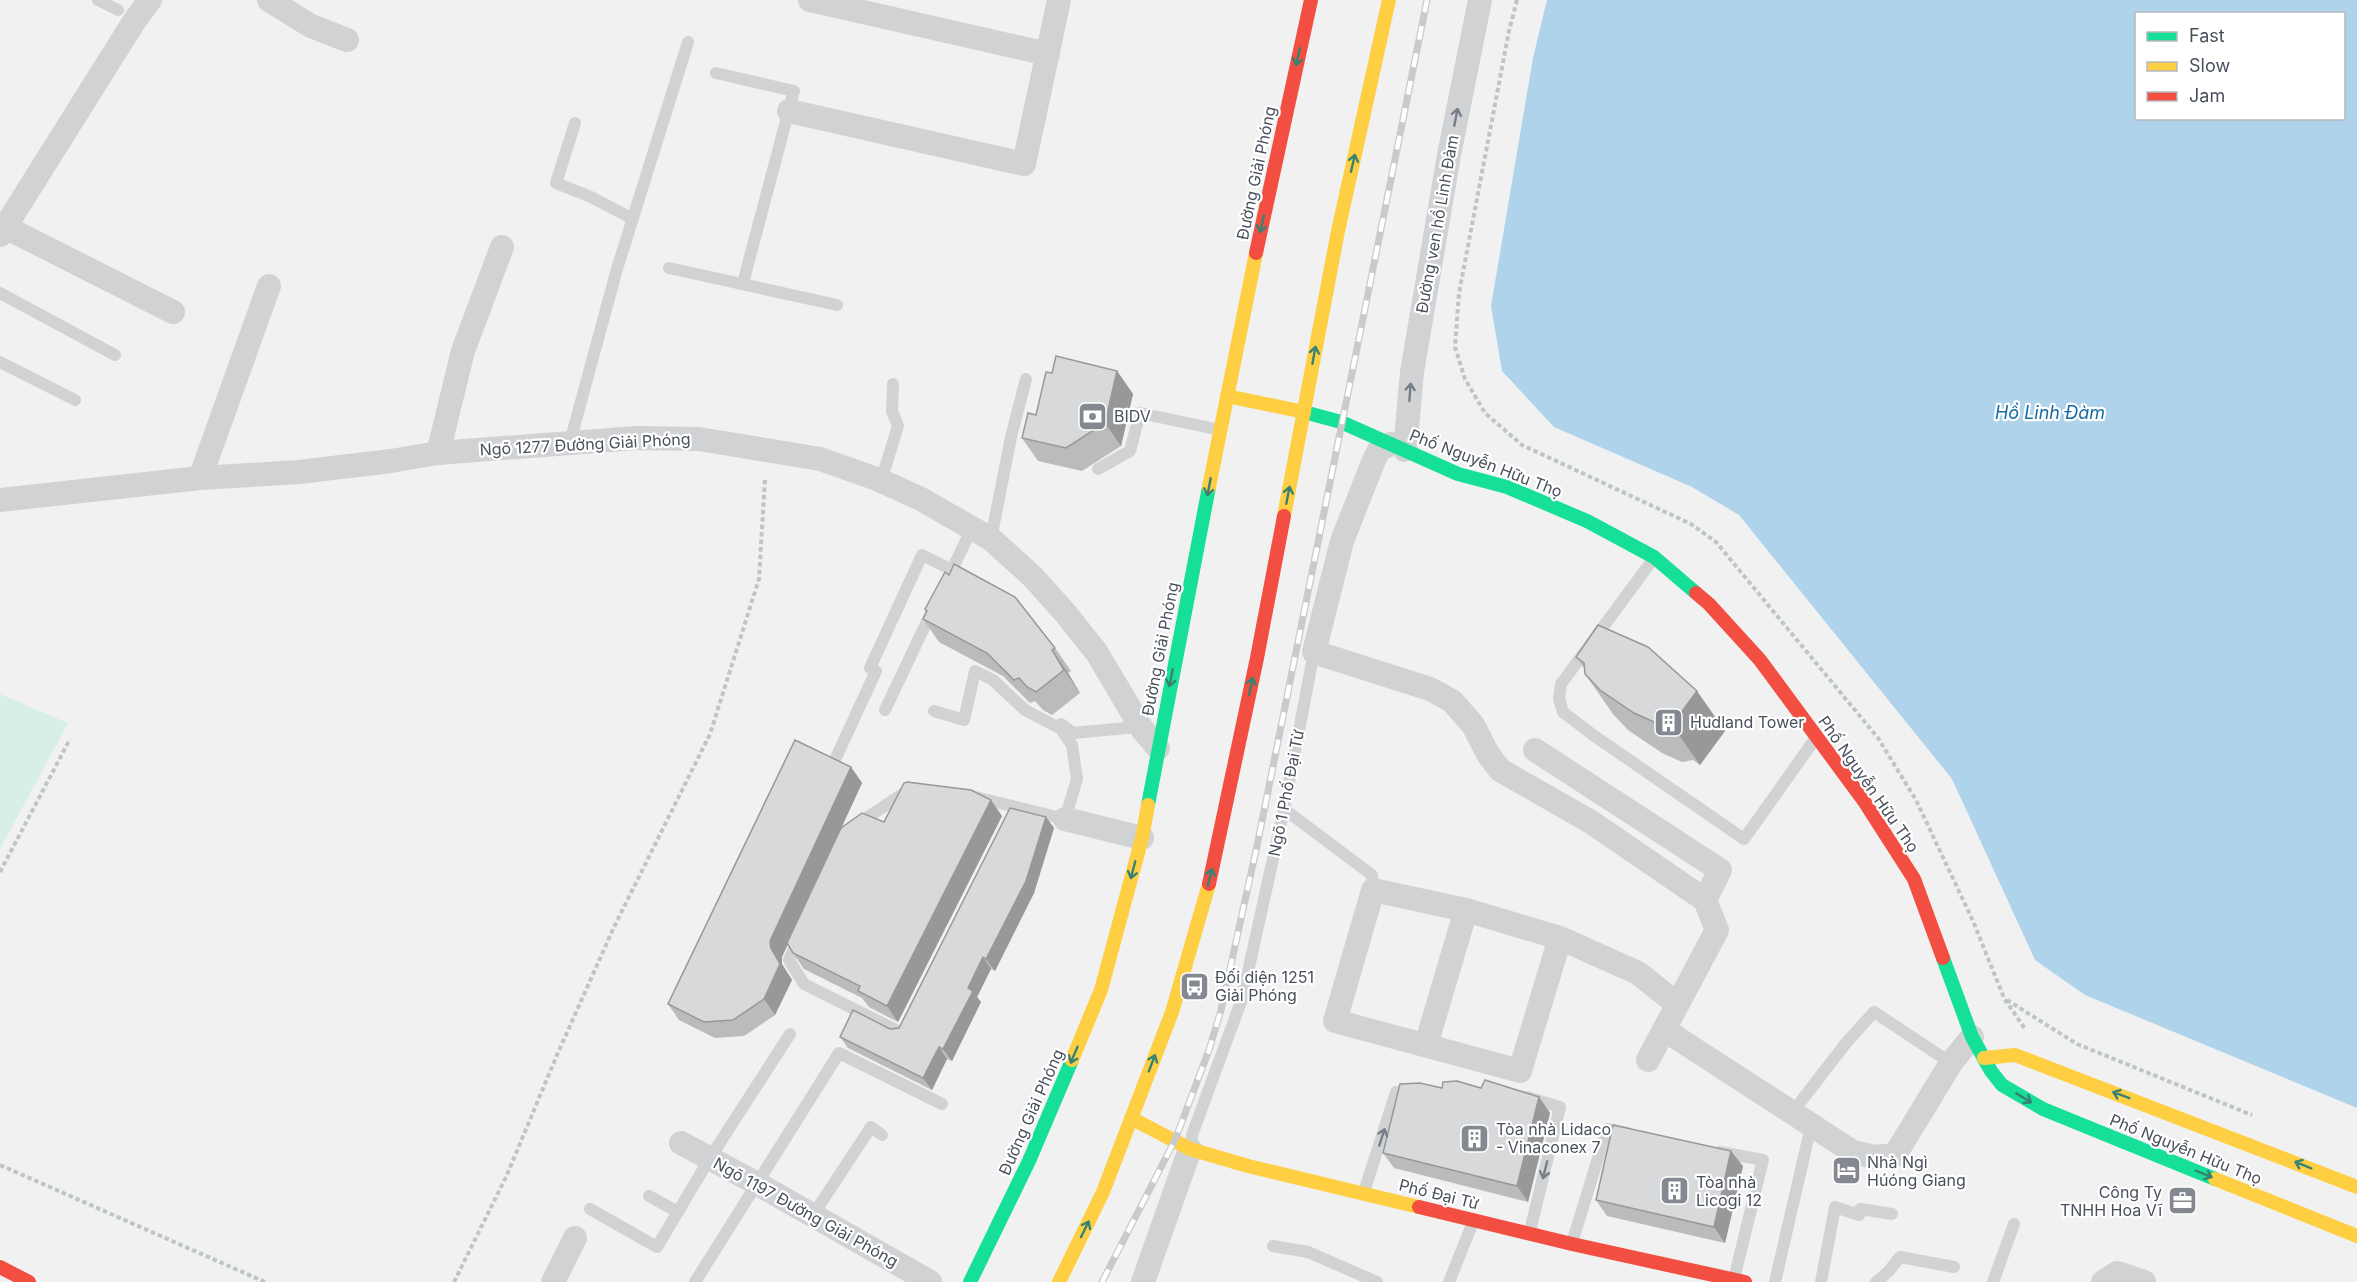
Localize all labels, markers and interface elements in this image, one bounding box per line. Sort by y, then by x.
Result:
legend [2135,12,2345,120]
text: Fast [2189,25,2225,46]
one-way arrow [1292,47,1304,66]
text: Slow [2189,55,2230,76]
text: Jam [2189,85,2225,106]
street label: Đường Giải Phóng [1232,104,1280,242]
one-way arrow [1451,108,1462,127]
street label: Đường ven hồ Linh Đàm [1411,133,1463,315]
one-way arrow [1347,154,1359,173]
one-way arrow [1256,213,1267,233]
one-way arrow [1309,345,1320,365]
one-way arrow [1405,383,1416,402]
bank icon: BIDV [1077,400,1109,432]
water label: Hồ Linh Đàm [1995,402,2105,423]
place label: BIDV [1114,406,1151,426]
street label: Phố Nguyễn Hữu Thọ [1407,425,1565,501]
street label: Ngõ 1277 Đường Giải Phóng [479,428,691,460]
one-way arrow [1203,477,1214,496]
one-way arrow [1283,486,1294,505]
street label: Đường Giải Phóng [1137,580,1183,718]
one-way arrow [1165,668,1176,688]
one-way arrow [1246,677,1257,697]
building icon: Hudland Tower [1653,706,1685,738]
place label: Hudland Tower [1690,712,1804,732]
street label: Phố Nguyễn Hữu Thọ [1814,712,1924,856]
street label: Ngõ 1 Phố Đại Từ [1264,728,1308,858]
one-way arrow [1127,860,1139,879]
one-way arrow [1205,868,1217,887]
place label: Đối diện 1251 Giải Phóng [1215,967,1314,1005]
bus stop icon: Đối diện 1251 Giải Phóng [1178,970,1210,1002]
one-way arrow [1068,1045,1079,1064]
street label: Đường Giải Phóng [994,1046,1068,1178]
one-way arrow [1148,1054,1159,1073]
one-way arrow [2112,1089,2131,1100]
one-way arrow [2015,1093,2032,1105]
street label: Phố Nguyễn Hữu Thọ [2107,1109,2265,1189]
place label: Tòa nhà Lidaco - Vinaconex 7 [1496,1119,1611,1157]
building icon: Tòa nhà Lidaco - Vinaconex 7 [1459,1122,1491,1154]
one-way arrow [1377,1128,1388,1147]
place label: Nhà Ngì Húóng Giang [1867,1152,1966,1190]
street label: Ngõ 1197 Đường Giải Phóng [710,1153,902,1271]
hotel icon: Nhà Ngì Húóng Giang [1830,1155,1862,1187]
one-way arrow [2294,1159,2312,1170]
one-way arrow [1538,1160,1550,1179]
one-way arrow [2194,1169,2212,1180]
place label: Tòa nhà Licogi 12 [1696,1172,1762,1210]
street label: Phố Đại Từ [1397,1174,1481,1214]
building icon: Tòa nhà Licogi 12 [1659,1175,1691,1207]
place label: Công Ty TNHH Hoa Vĩ [2060,1182,2163,1220]
office icon: Công Ty TNHH Hoa Vĩ [2167,1185,2199,1217]
one-way arrow [1079,1221,1091,1239]

